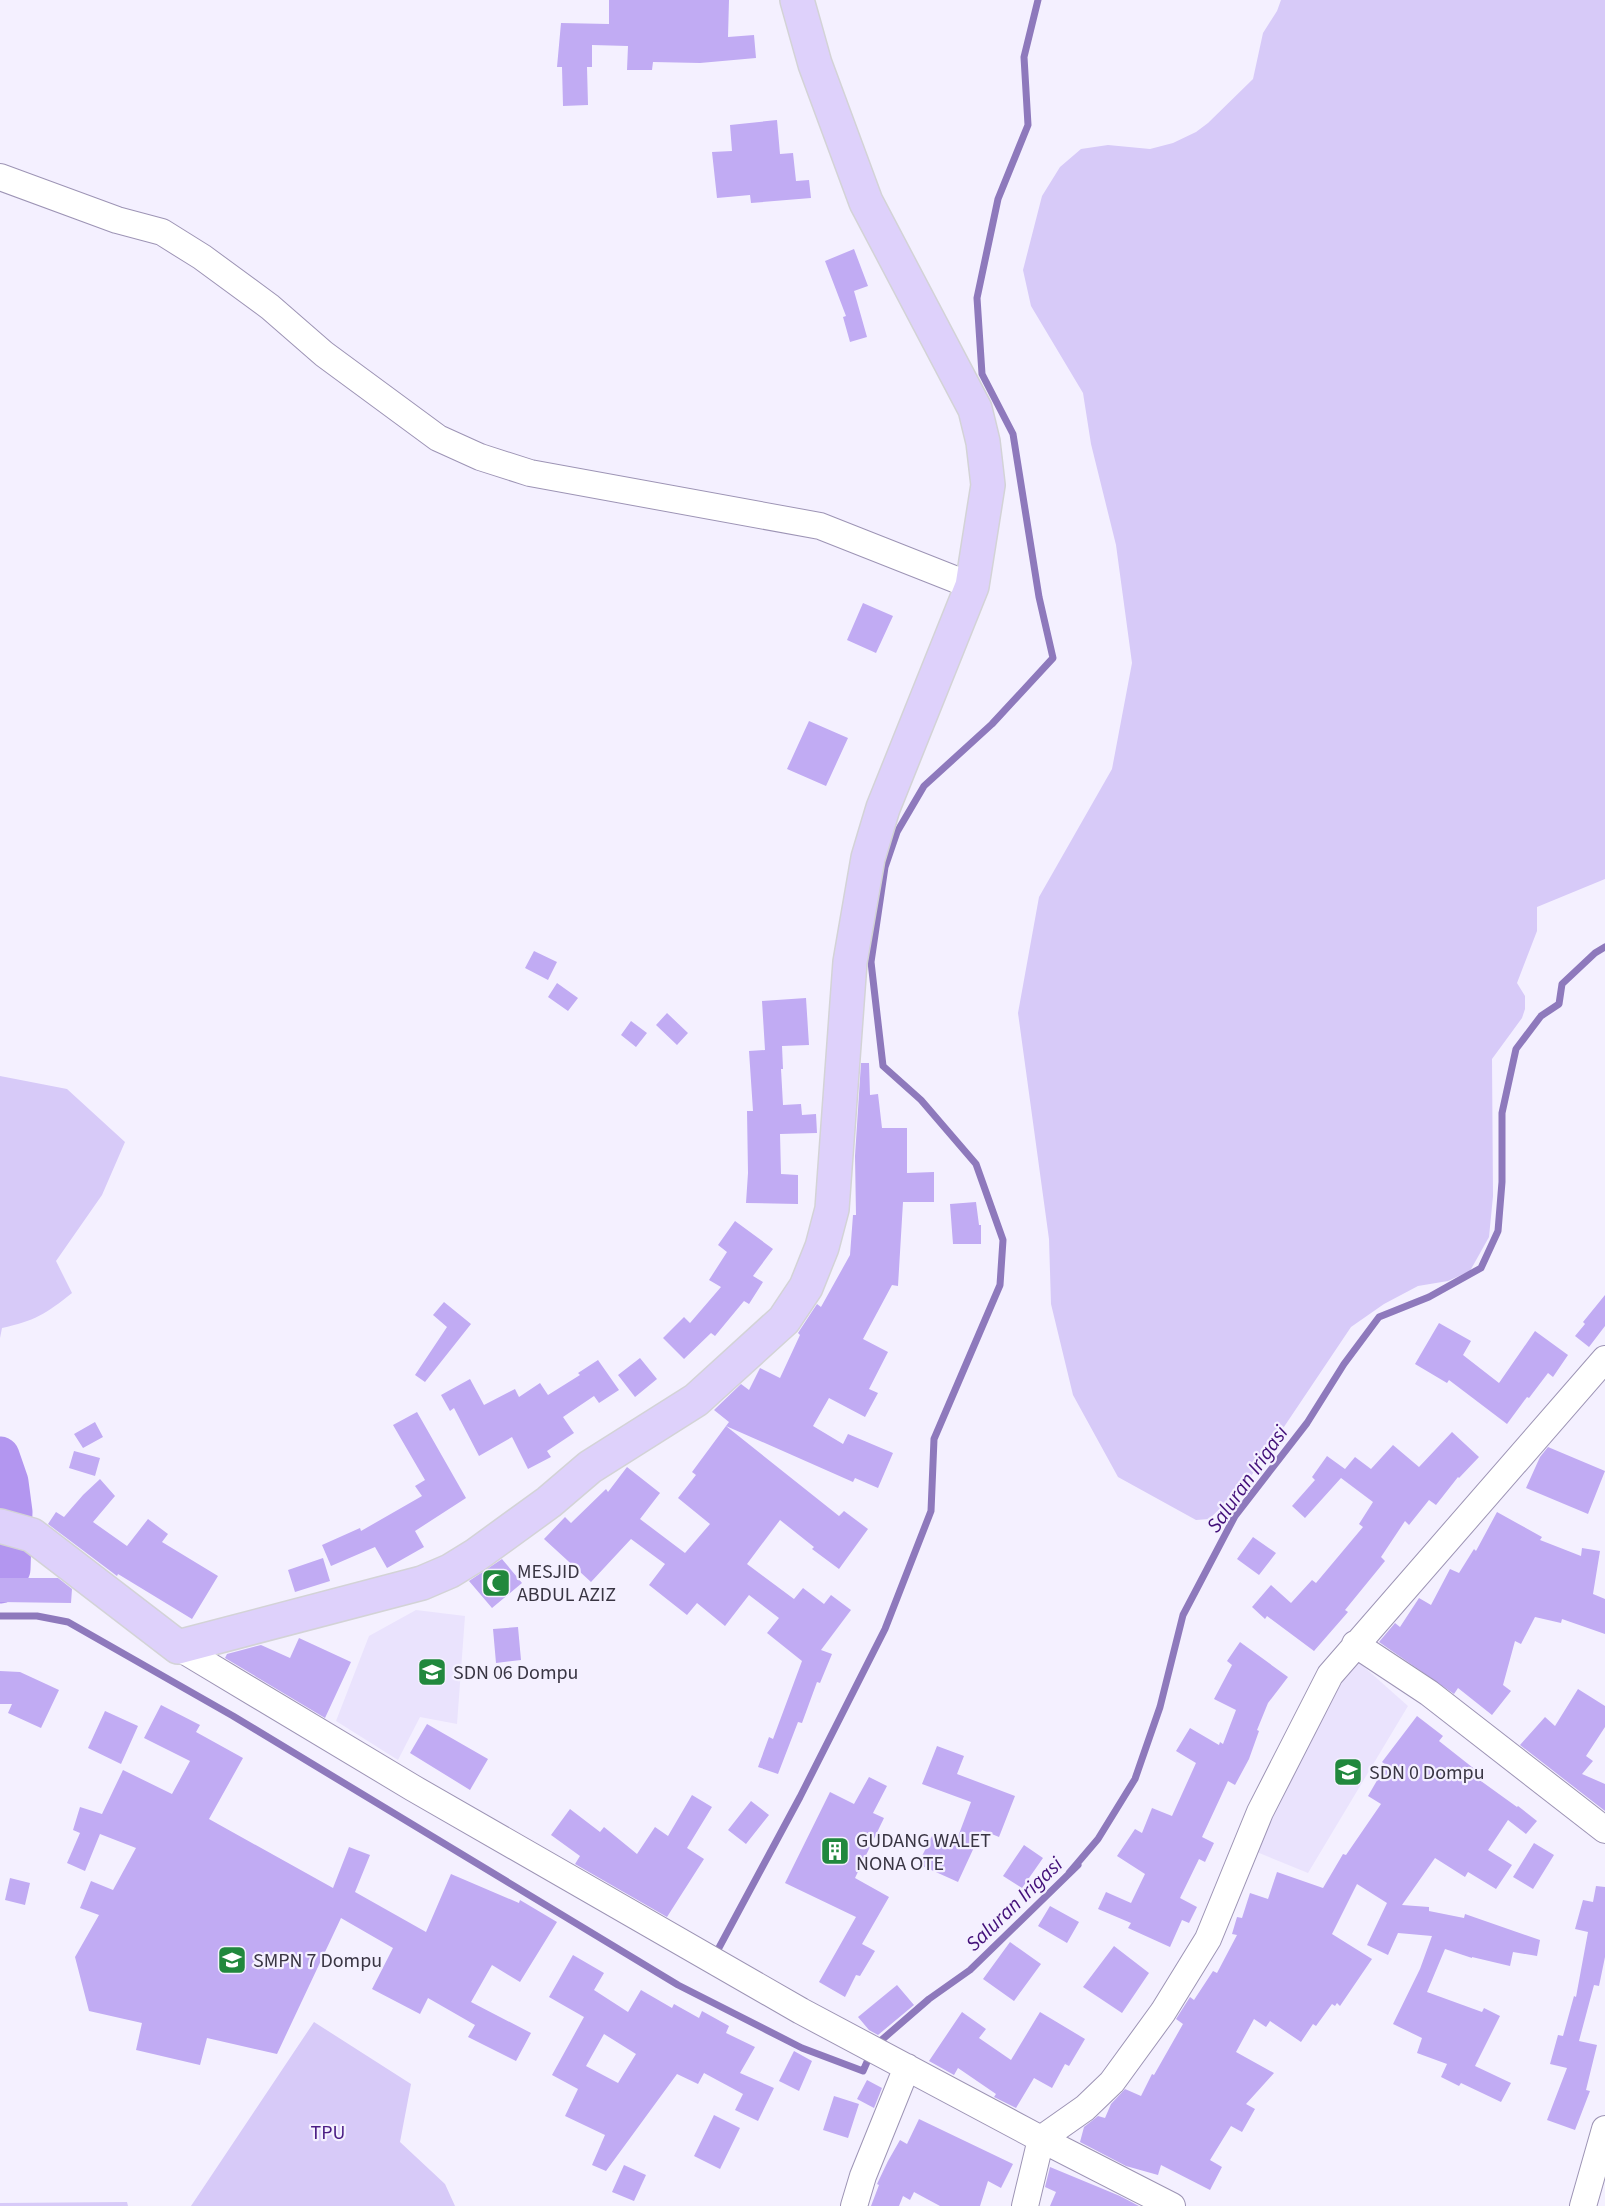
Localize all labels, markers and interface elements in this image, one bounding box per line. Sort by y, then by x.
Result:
water label: Saluran Irigasi [1199,1418,1296,1539]
place label: MESJID ABDUL AZIZ [517,1558,616,1609]
mosque icon: MESJID ABDUL AZIZ [480,1567,512,1599]
school or university icon: SDN 06 Dompu [416,1656,448,1688]
place label: SDN 06 Dompu [453,1659,579,1687]
school or university icon: SDN 0 Dompu [1332,1756,1364,1788]
place label: SDN 0 Dompu [1369,1759,1485,1787]
place label: GUDANG WALET NONA OTE [856,1827,991,1878]
building icon: GUDANG WALET NONA OTE [819,1835,851,1867]
water label: Saluran Irigasi [959,1849,1070,1958]
school or university icon: SMPN 7 Dompu [216,1944,248,1976]
place label: SMPN 7 Dompu [253,1947,382,1975]
park label: TPU [311,2119,345,2147]

